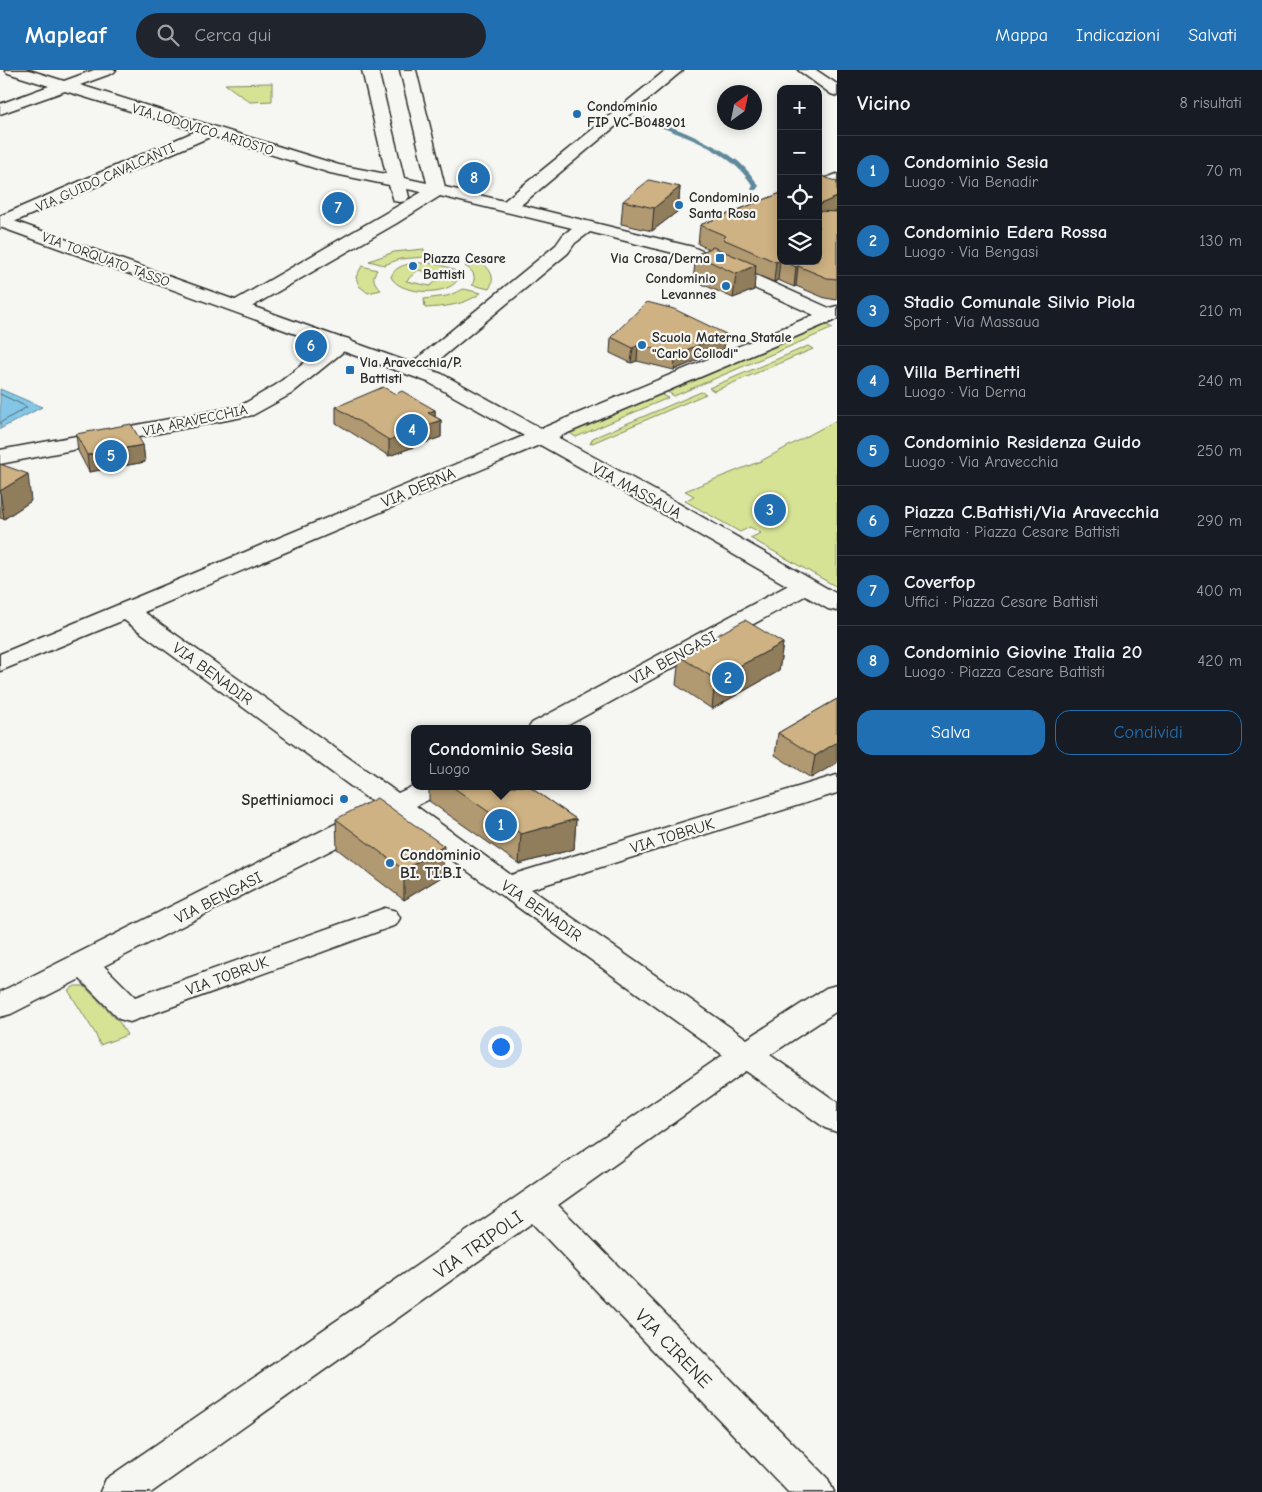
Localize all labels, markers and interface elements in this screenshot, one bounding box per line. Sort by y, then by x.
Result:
search box [136,13,486,58]
text: Mapleaf [25,21,106,49]
icon: search [154,21,182,49]
text: Cerca qui [194,24,272,46]
text: Mappa [995,25,1048,46]
text: Indicazioni [1076,25,1160,46]
text: Salvati [1188,25,1237,46]
north arrow [717,85,762,130]
map controls [777,85,822,265]
button: + [777,85,822,130]
text: Vicino [857,91,911,115]
text: 8 risultati [1180,94,1242,112]
place label: Condominio FIP VC-B048901 [587,98,686,131]
street label: VIA LODOVICO ARIOSTO [130,100,276,159]
marker: Condominio FIP VC-B048901 [571,108,583,120]
button: − [777,130,822,175]
street label: VIA GUIDO CAVALCANTI [33,139,177,216]
text: Condominio Sesia [904,151,1049,173]
pin: 8 [458,159,490,197]
text: 1 [870,162,876,180]
text: 70 m [1206,162,1242,180]
text: Luogo · Via Benadir [904,173,1038,191]
button: locate [777,175,822,220]
pin: 7 [322,189,354,227]
place label: Condominio Santa Rosa [689,189,760,222]
marker: Condominio Santa Rosa [673,199,685,211]
button: layers [777,220,822,265]
text: Condominio Edera Rossa [904,221,1107,243]
street label: VIA TORQUATO TASSO [39,228,172,291]
text: 2 [869,232,877,250]
text: 130 m [1199,232,1242,250]
text: Luogo · Via Bengasi [904,243,1039,261]
place label: Piazza Cesare Battisti [423,250,506,283]
place label: Via Crosa/Derna [611,250,710,267]
marker: Via Crosa/Derna [714,252,726,264]
marker: Piazza Cesare Battisti [407,260,419,272]
place label: Condominio Levannes [645,270,716,303]
marker: Condominio Levannes [720,280,732,292]
text: Stadio Comunale Silvio Piola [904,291,1136,313]
text: 3 [869,302,877,320]
text: 210 m [1199,302,1242,320]
text: Sport · Via Massaua [904,313,1040,331]
pin: 6 [295,327,327,365]
place label: Scuola Materna Statale "Carlo Collodi" [652,329,792,362]
marker: Scuola Materna Statale "Carlo Collodi" [636,339,648,351]
place label: Via Aravecchia/P. Battisti [360,354,462,387]
text: Villa Bertinetti [904,361,1020,383]
marker: Via Aravecchia/P. Battisti [344,364,356,376]
text: 4 [869,372,877,390]
text: 240 m [1198,372,1242,390]
text: Luogo · Via Derna [904,383,1026,401]
street label: VIA ARAVECCHIA [141,401,249,440]
pin: 4 [396,411,428,449]
text: Condominio Residenza Guido [904,431,1141,453]
pin: 5 [95,437,127,475]
text: 5 [869,442,877,460]
text: 250 m [1197,442,1242,460]
text: Luogo · Via Aravecchia [904,453,1059,471]
street label: VIA MASSAUA [589,459,684,523]
street label: VIA DERNA [379,464,458,512]
pin: 3 [754,491,786,529]
text: Piazza C.Battisti/Via Aravecchia [904,501,1159,523]
text: 6 [869,512,877,530]
text: 290 m [1197,512,1242,530]
text: Fermata · Piazza Cesare Battisti [904,523,1120,541]
text: Coverfop [904,571,975,593]
text: 7 [869,582,877,600]
text: 400 m [1196,582,1242,600]
text: Uffici · Piazza Cesare Battisti [904,593,1098,611]
street label: VIA BENGASI [627,628,720,688]
street label: VIA BENADIR [169,639,256,709]
text: Condominio Giovine Italia 20 [904,641,1142,663]
text: 8 [869,652,877,670]
text: 420 m [1198,652,1242,670]
pin: 2 [712,659,744,697]
text: Luogo · Piazza Cesare Battisti [904,663,1105,681]
button: Salva [857,710,1045,755]
button: Condividi [1055,710,1242,755]
popup [411,725,591,790]
text: Condominio Sesia [429,738,573,760]
text: Luogo [429,760,470,778]
place label: Spettiniamoci [242,791,334,809]
marker: Spettiniamoci [338,793,350,805]
pin: 1 [485,806,517,844]
street label: VIA TOBRUK [628,815,716,857]
place label: Condominio BI. TI.B.I [400,846,481,882]
marker: Condominio BI. TI.B.I [384,857,396,869]
street label: VIA BENGASI [172,868,265,928]
street label: VIA BENADIR [498,876,586,945]
street label: VIA TOBRUK [184,953,271,999]
your location [488,1034,514,1060]
street label: VIA TRIPOLI [430,1206,527,1284]
street label: VIA CIRENE [630,1305,716,1393]

